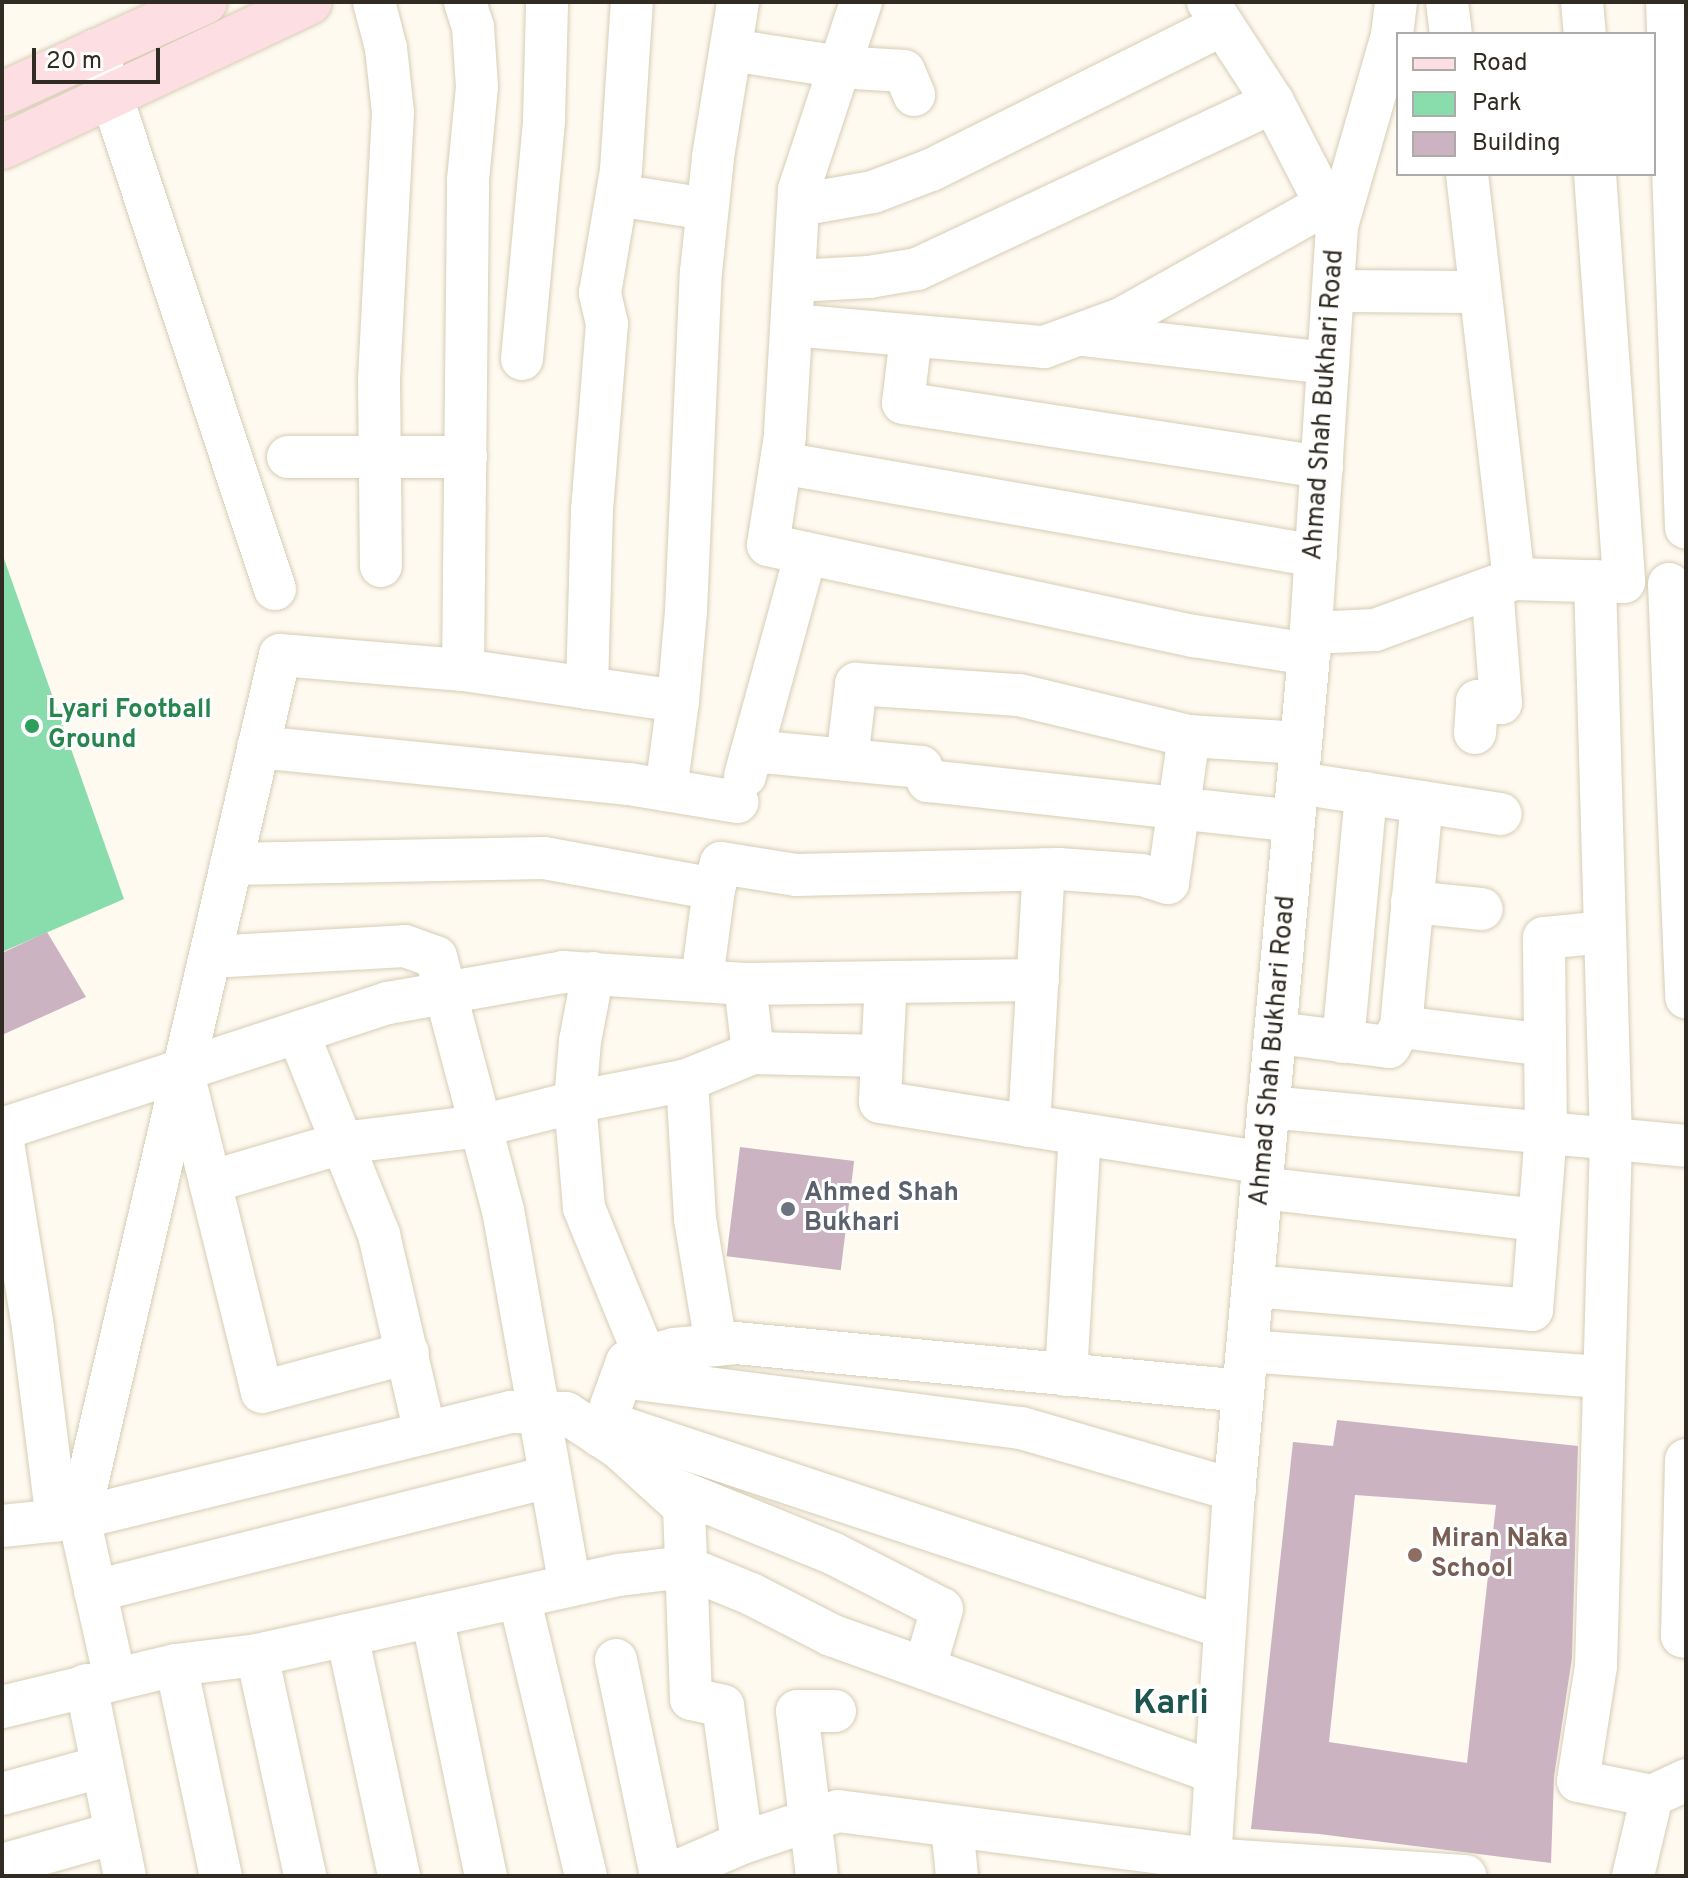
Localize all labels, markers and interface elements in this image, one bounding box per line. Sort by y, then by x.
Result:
scale bar [36,32,164,82]
legend [1396,32,1656,176]
text: 20 m [46,47,102,77]
text: Road [1472,49,1528,79]
text: Park [1472,89,1522,119]
text: Building [1472,129,1561,159]
street label: Ahmad Shah Bukhari Road [1299,249,1351,561]
place label: Lyari Football Ground [48,695,212,756]
marker: Lyari Football Ground [23,717,41,735]
street label: Ahmad Shah Bukhari Road [1245,894,1303,1208]
place label: Ahmed Shah Bukhari [804,1178,959,1240]
marker: Ahmed Shah Bukhari [779,1200,797,1218]
place label: Miran Naka School [1431,1524,1568,1586]
marker: Miran Naka School [1406,1546,1424,1564]
district label: Karli [1133,1685,1209,1725]

